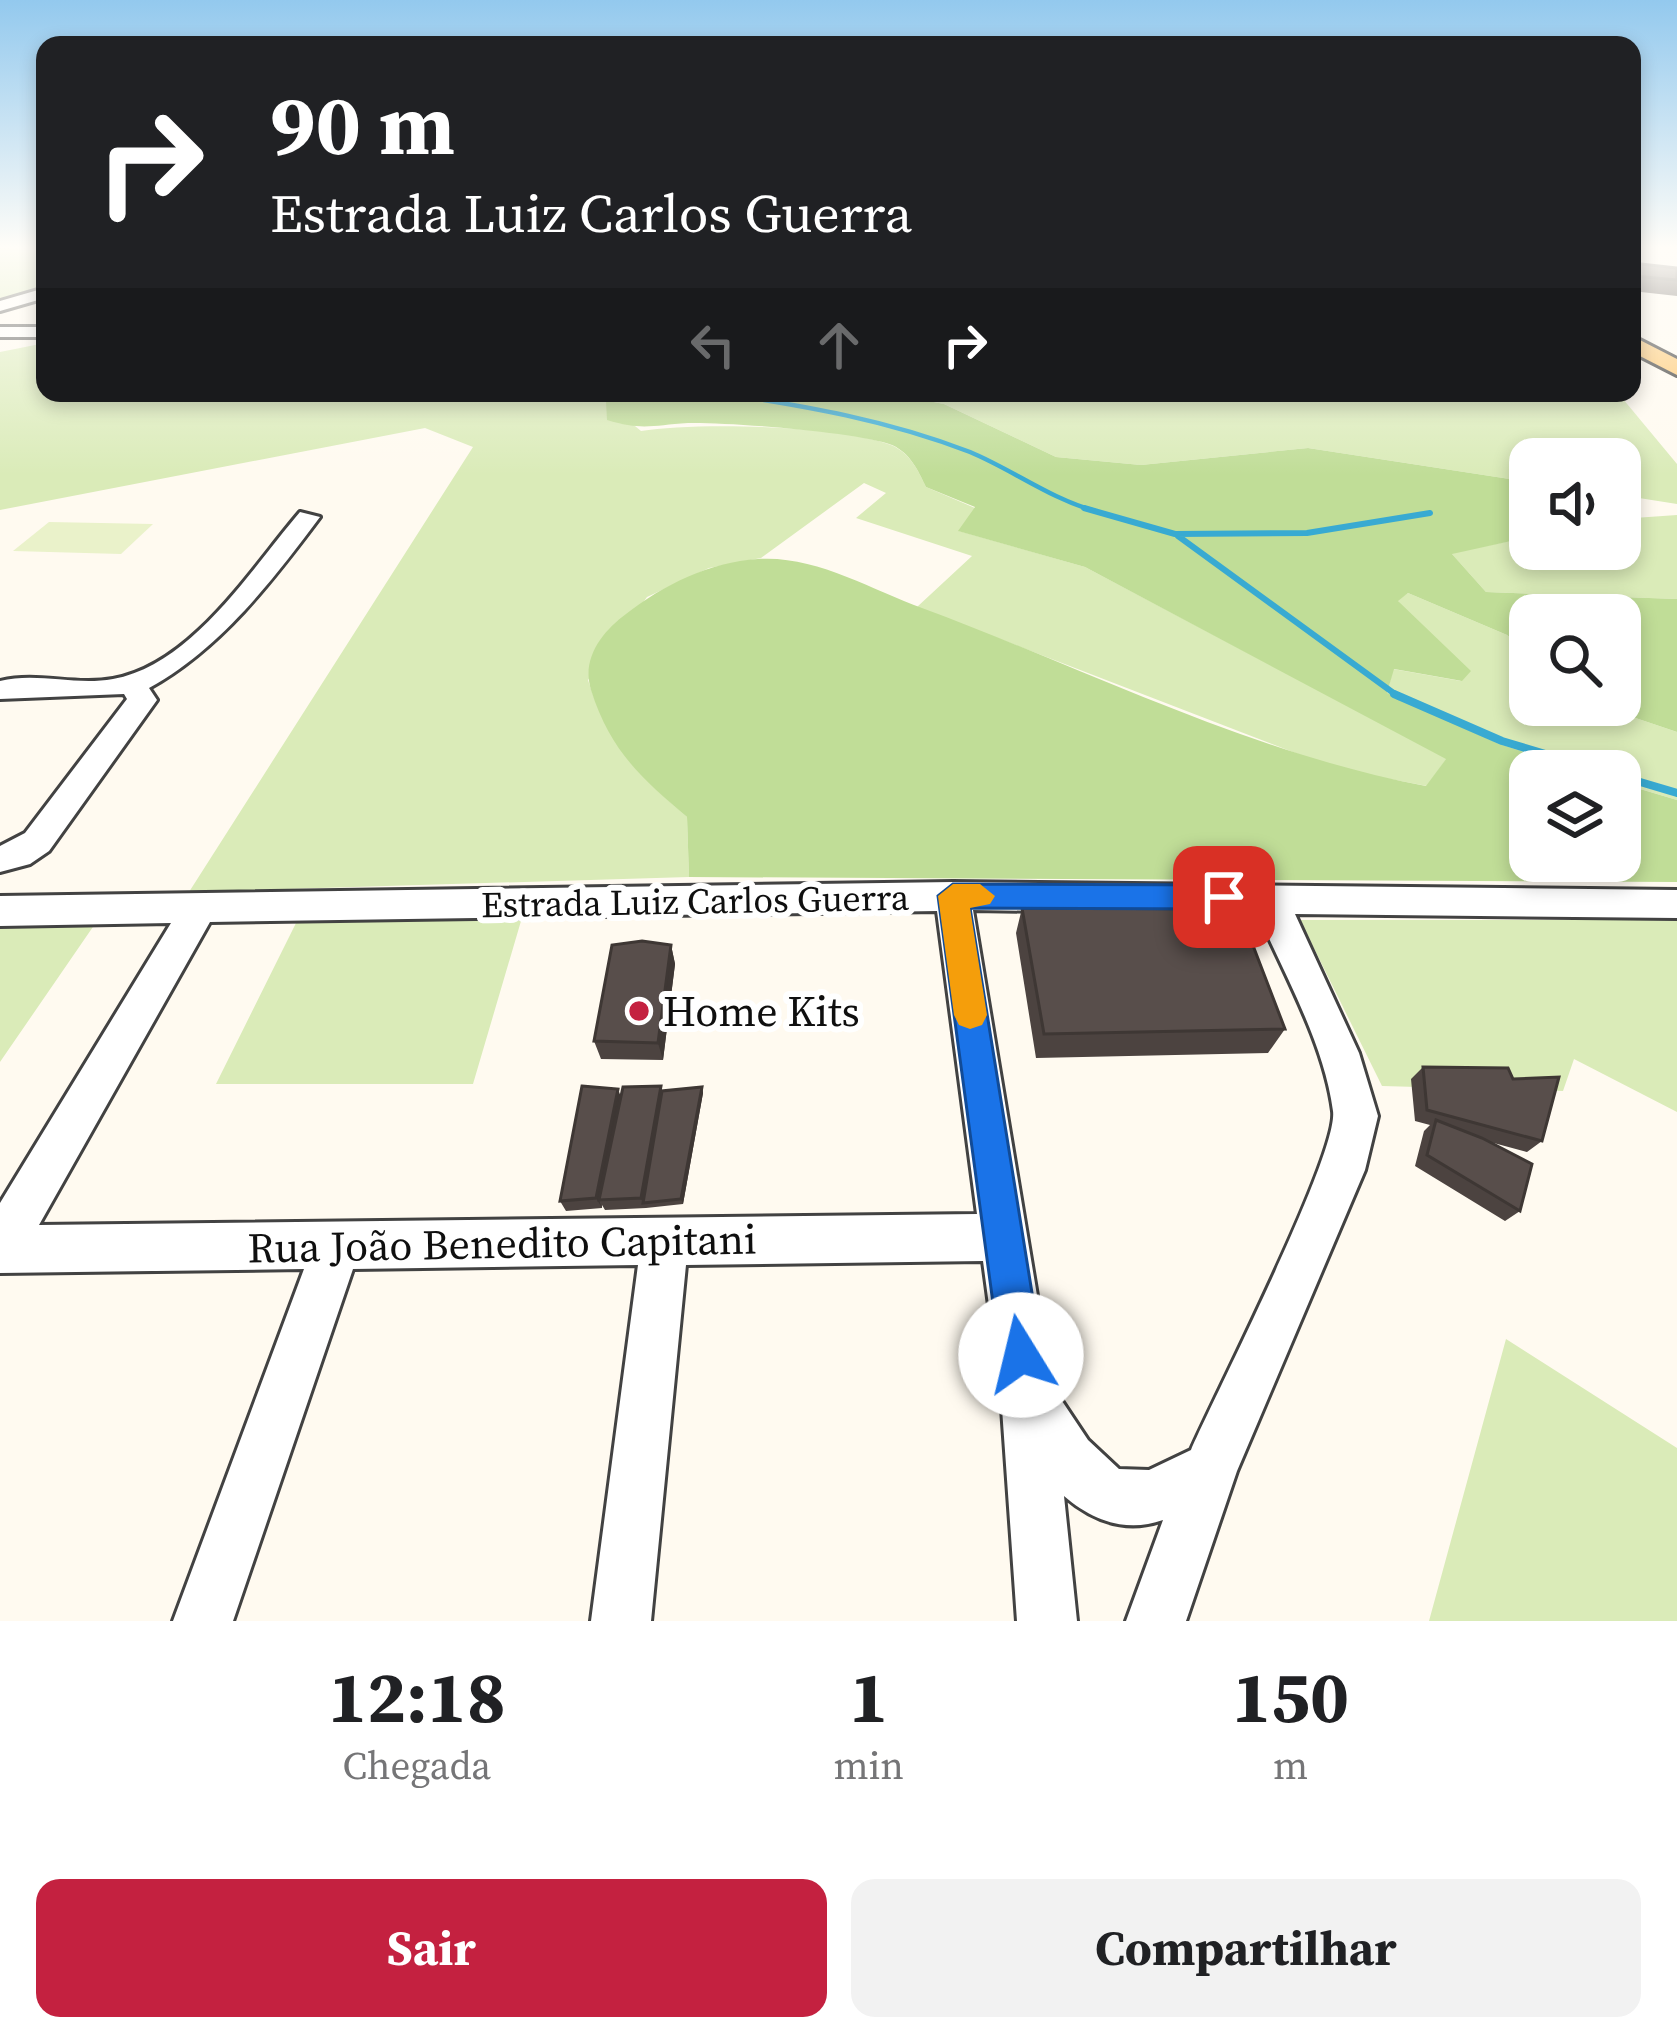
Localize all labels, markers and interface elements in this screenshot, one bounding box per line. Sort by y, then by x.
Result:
text: 90 m [270,67,455,182]
icon: right [72,84,228,240]
text: Estrada Luiz Carlos Guerra [270,176,912,250]
icon: left [680,312,746,378]
icon: ahead [806,312,872,378]
icon: right [932,312,998,378]
map controls [1509,438,1641,882]
button: sound [1509,438,1641,570]
button: search [1509,594,1641,726]
button: layers [1509,750,1641,882]
pin [1173,846,1275,948]
icon: arrive [1191,864,1257,930]
street label: Estrada Luiz Carlos Guerra [481,873,910,929]
place label: Home Kits [663,982,860,1040]
marker: Home Kits [626,998,652,1024]
street label: Rua João Benedito Capitani [247,1210,757,1276]
position arrow [958,1292,1084,1418]
text: 12:18 [328,1647,506,1746]
text: 1 [849,1647,888,1746]
text: 150 [1232,1647,1349,1746]
text: Chegada [342,1739,491,1792]
text: min [834,1739,904,1792]
text: m [1273,1739,1308,1792]
button: Sair [36,1879,827,2017]
button: Compartilhar [851,1879,1641,2017]

